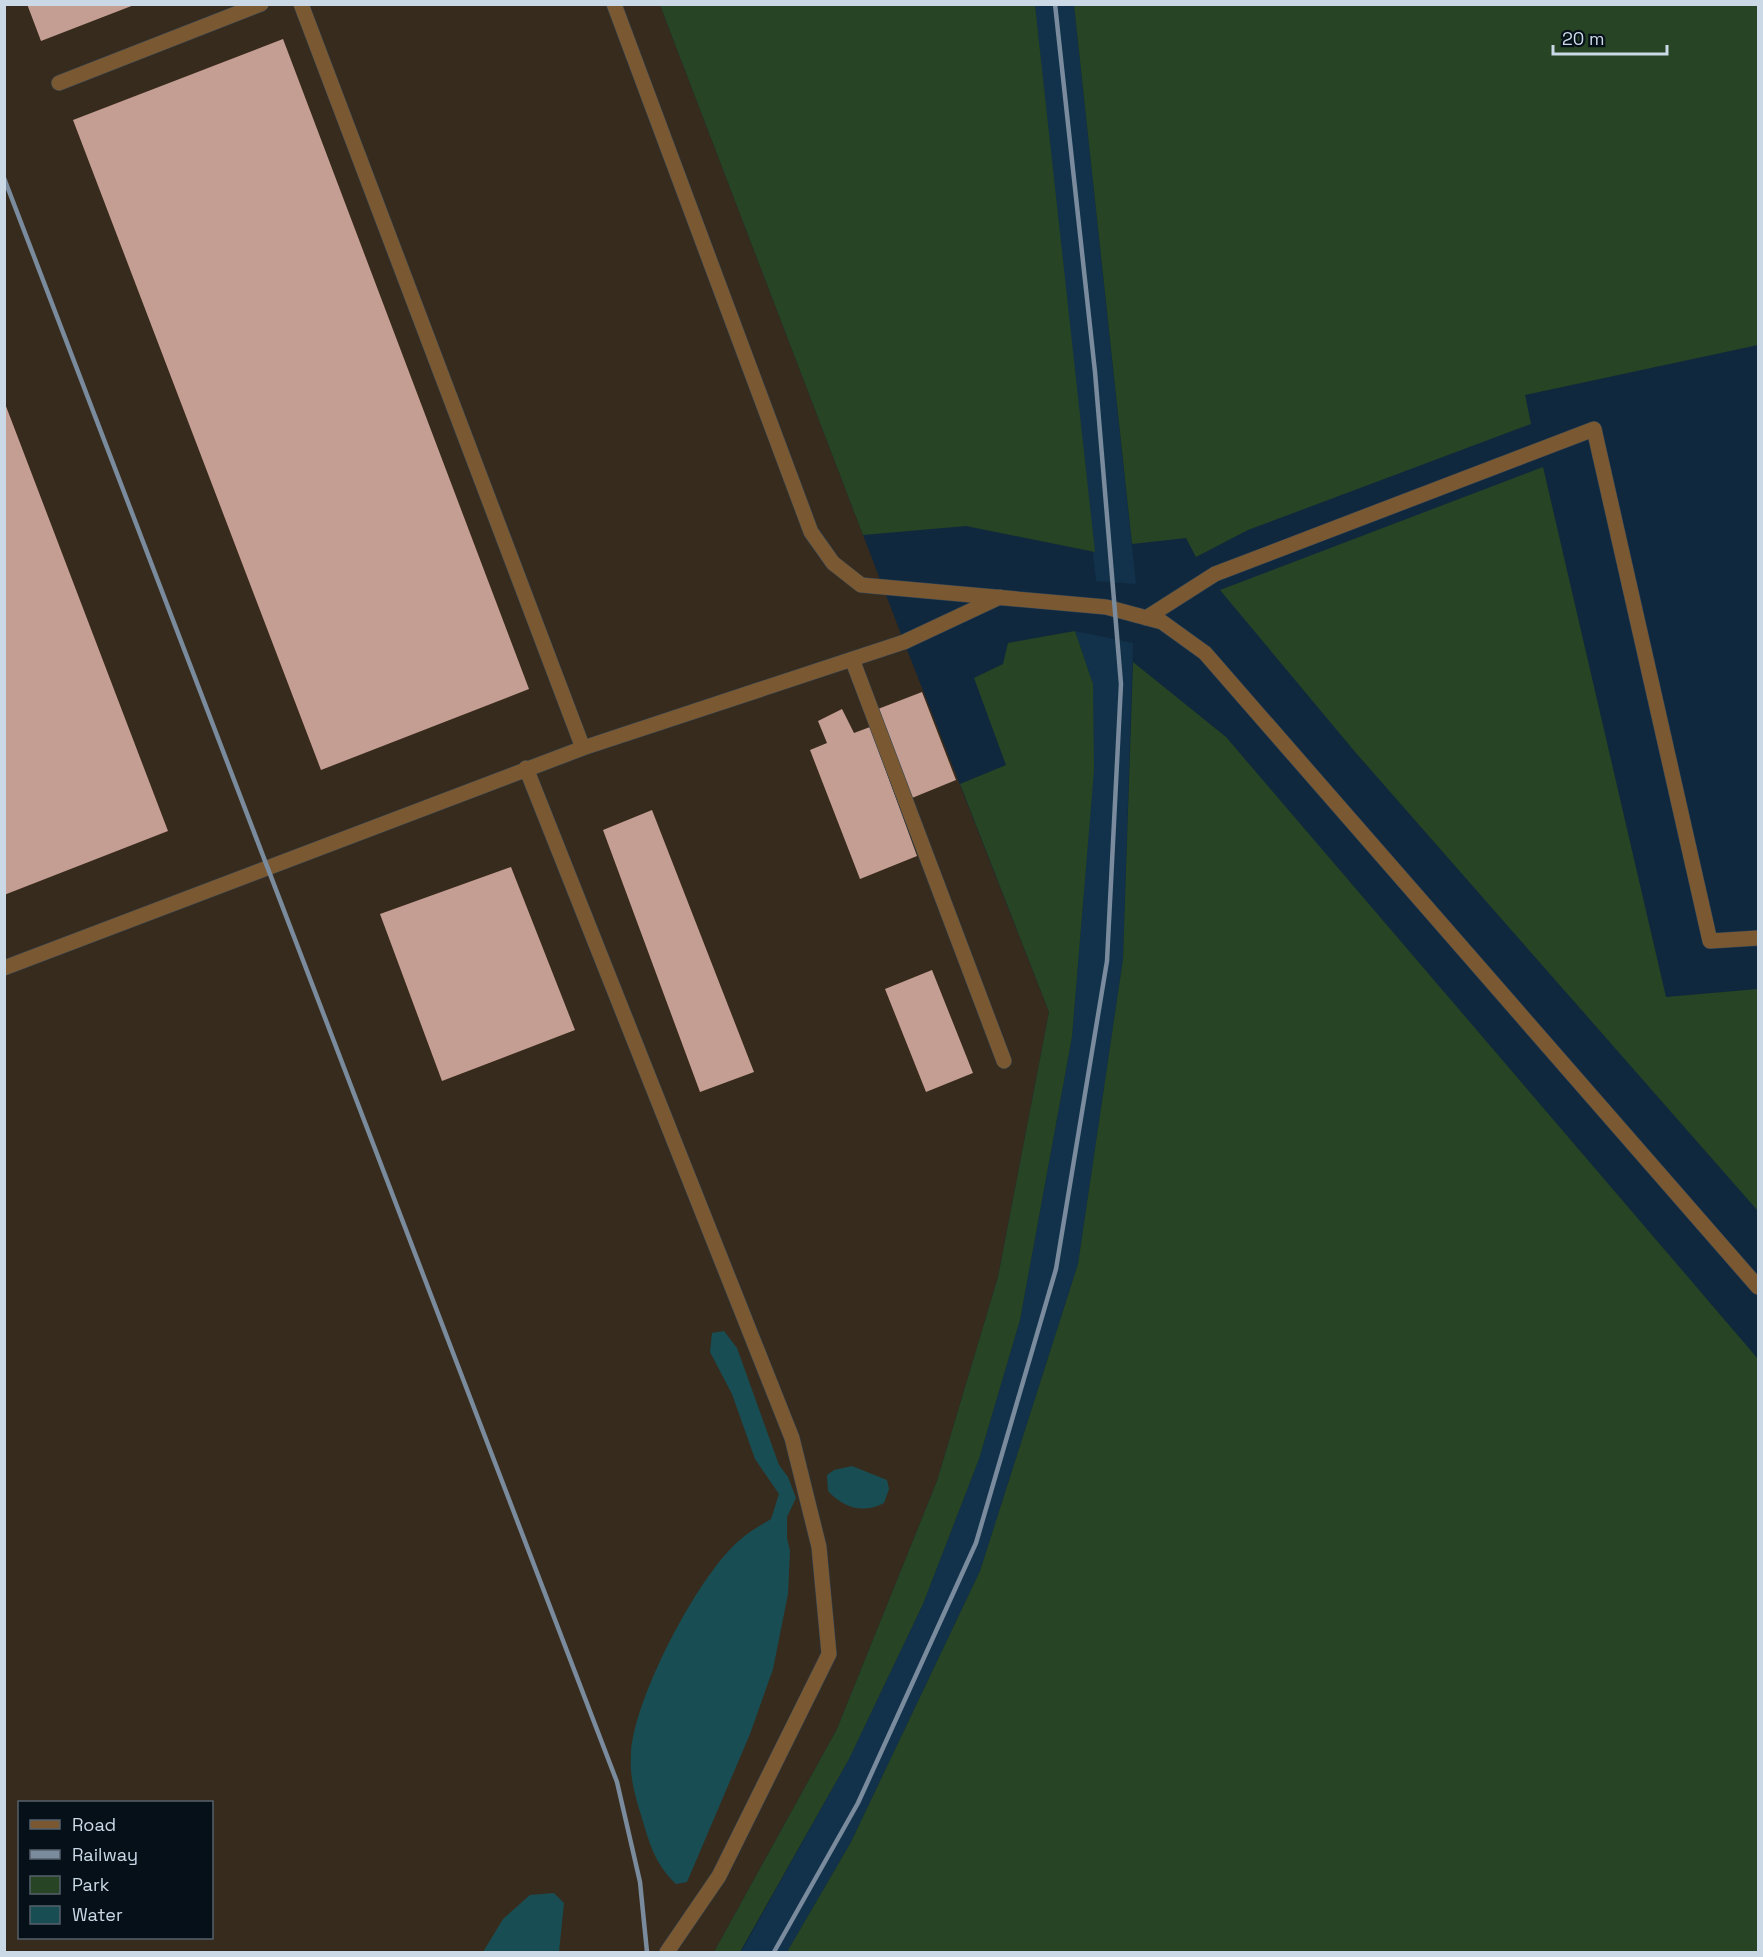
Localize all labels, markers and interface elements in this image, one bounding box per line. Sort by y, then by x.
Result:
scale bar [1553,18,1667,56]
text: 20 m [1562,27,1605,50]
legend [18,1801,213,1939]
text: Road [72,1813,116,1836]
text: Railway [72,1843,138,1866]
text: Park [72,1873,110,1896]
text: Water [72,1903,123,1926]

